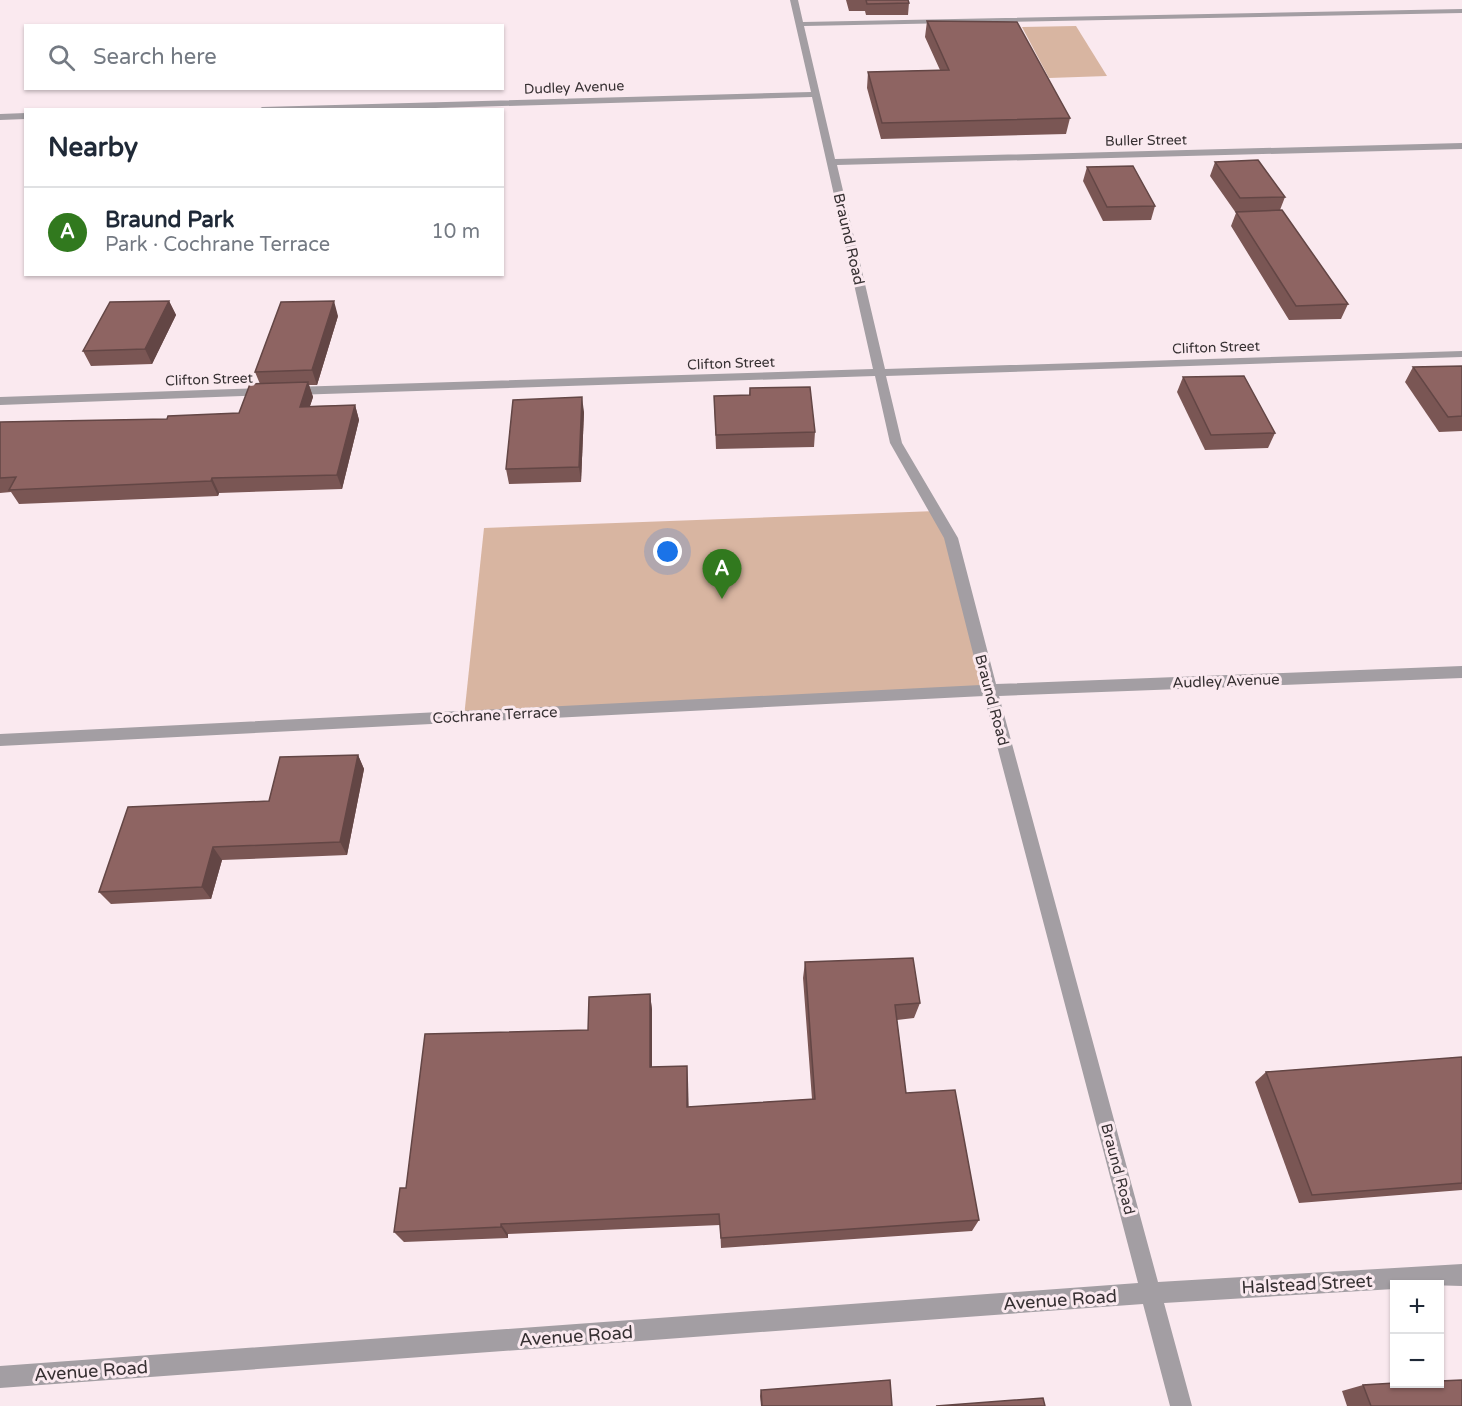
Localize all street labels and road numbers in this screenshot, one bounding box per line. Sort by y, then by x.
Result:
street label: Dudley Avenue [524,77,625,98]
street label: Buller Street [1105,131,1188,150]
street label: Braund Road [830,191,868,287]
street label: Clifton Street [1172,337,1261,358]
street label: Clifton Street [687,353,776,374]
street label: Clifton Street [165,369,254,390]
street label: Braund Road [971,652,1013,748]
street label: Audley Avenue [1172,670,1280,692]
street label: Cochrane Terrace [432,703,558,727]
street label: Braund Road [1097,1121,1139,1217]
street label: Halstead Street [1241,1270,1373,1298]
street label: Avenue Road [1002,1285,1118,1315]
street label: Avenue Road [518,1321,634,1351]
street label: Avenue Road [33,1356,149,1386]

